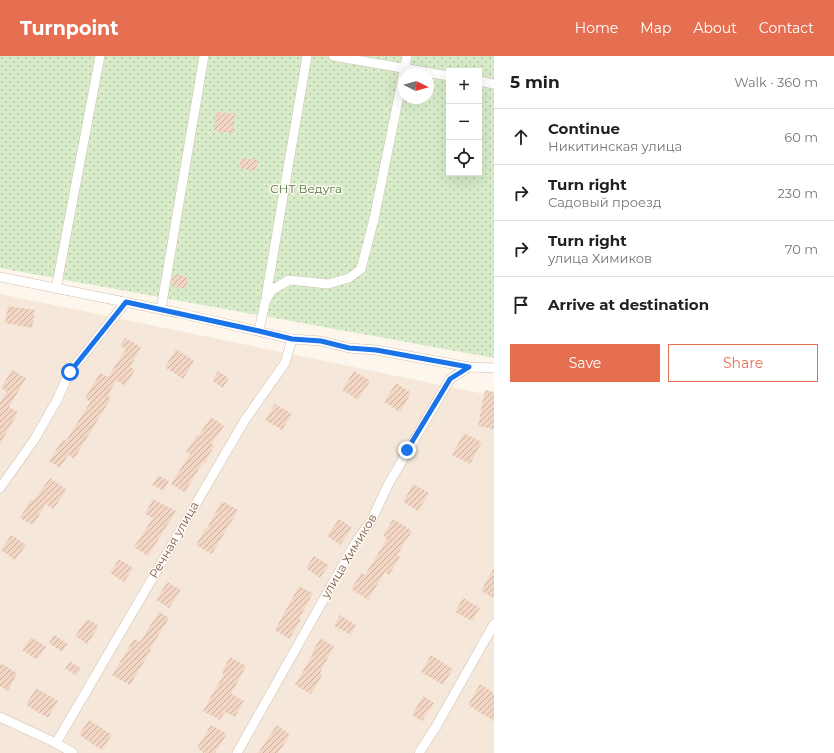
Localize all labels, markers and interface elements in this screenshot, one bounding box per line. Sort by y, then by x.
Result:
text: Turnpoint [20,17,119,40]
text: Home [575,19,618,37]
text: Map [640,19,671,37]
text: About [693,19,737,37]
text: Contact [759,19,814,37]
north arrow [398,68,434,104]
map controls [446,68,482,176]
button: + [446,68,482,104]
text: 5 min [510,72,560,92]
text: Walk · 360 m [734,74,818,90]
button: − [446,104,482,140]
text: Continue [548,119,620,138]
icon: ahead [510,126,532,148]
text: 60 m [784,129,818,145]
text: Никитинская улица [548,138,682,154]
button: locate [446,140,482,176]
text: Turn right [548,175,627,194]
park label: СНТ Ведуга [270,181,342,196]
icon: right [510,182,532,204]
text: 230 m [777,185,818,201]
text: Садовый проезд [548,194,661,210]
text: Turn right [548,231,627,250]
icon: right [510,238,532,260]
text: 70 m [785,241,818,257]
text: улица Химиков [548,250,652,266]
icon: arrive [510,294,532,316]
text: Arrive at destination [548,295,709,314]
button: Save [510,344,660,382]
button: Share [668,344,818,382]
route start [61,363,79,381]
route end [398,441,416,459]
street label: Речная улица [146,499,202,581]
street label: улица Химиков [317,511,380,602]

